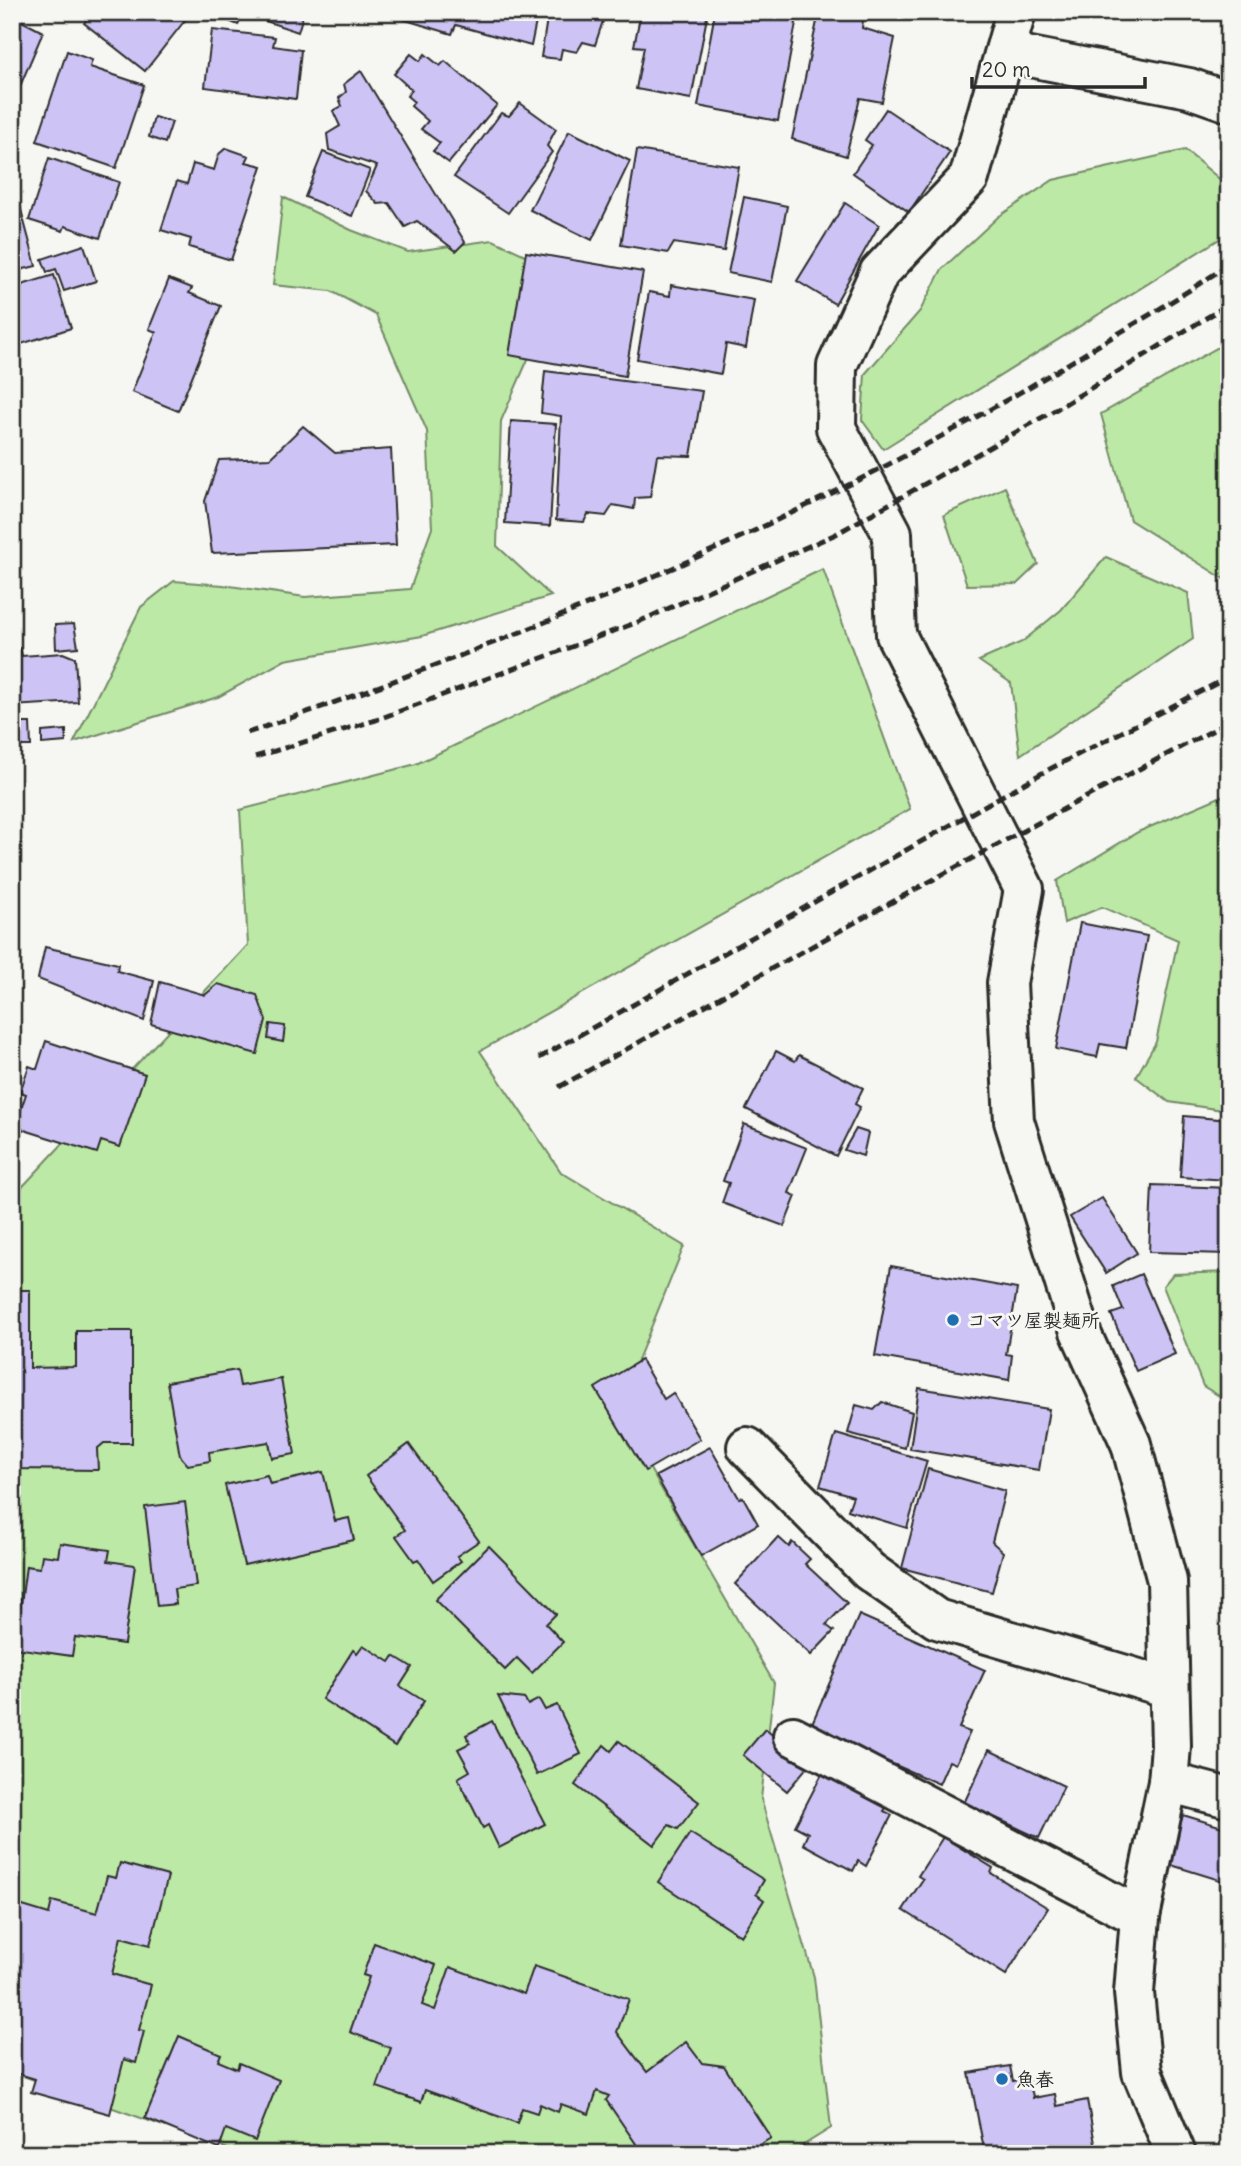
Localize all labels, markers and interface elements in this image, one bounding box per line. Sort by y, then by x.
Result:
scale bar [972,46,1145,90]
text: 20 m [982,56,1031,83]
place label: コマツ屋製麺所 [967,1308,1100,1332]
marker: コマツ屋製麺所 [945,1312,961,1328]
place label: 魚春 [1016,2067,1054,2091]
marker: 魚春 [994,2071,1010,2087]

